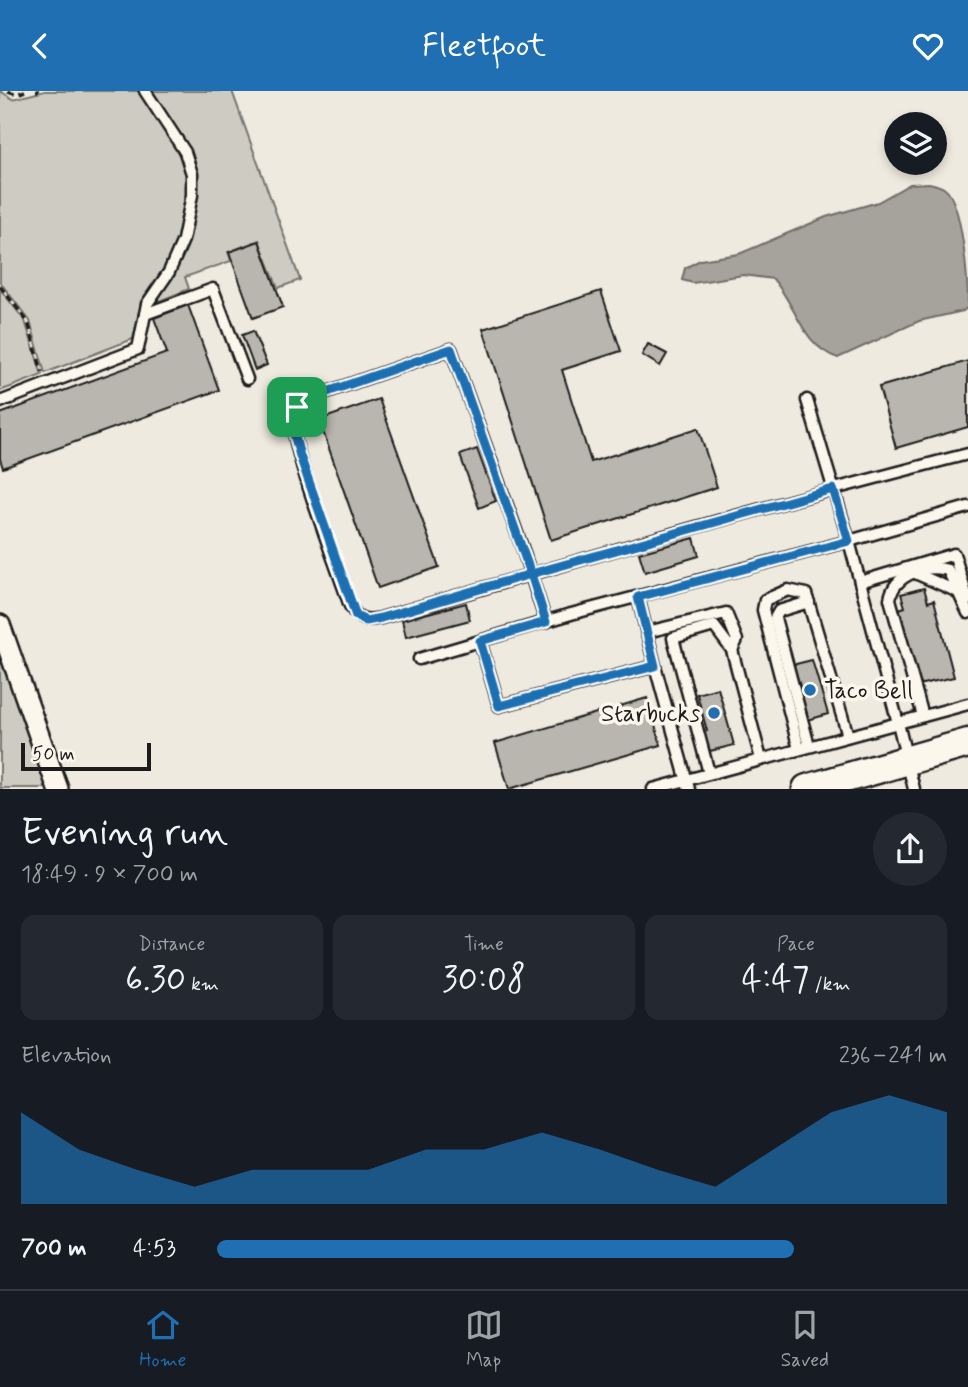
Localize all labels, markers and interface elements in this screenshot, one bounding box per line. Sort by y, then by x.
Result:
text: Fleetfoot [422,25,546,67]
icon: back [21,27,59,65]
icon: heart [909,27,947,65]
map controls [884,112,947,175]
button: layers [884,112,947,175]
pin [267,377,327,437]
icon: arrive [278,388,316,426]
place label: Taco Bell [824,676,913,707]
marker: Taco Bell [802,682,818,698]
place label: Starbucks [601,699,700,730]
marker: Starbucks [706,705,722,721]
scale bar [21,739,150,771]
text: 50 m [32,742,75,767]
text: Evening run [21,809,228,858]
button: share [873,812,947,886]
text: 18:49 · 9 × 700 m [21,860,198,890]
text: Distance [139,932,205,957]
text: Time [464,932,504,957]
text: Pace [777,932,815,957]
text: 6.30 [125,957,186,1003]
text: 30:08 [442,957,526,1003]
text: 4:47 [742,957,809,1003]
text: km [186,972,219,997]
text: /km [809,972,850,997]
text: Elevation [21,1041,112,1071]
text: 236–241 m [839,1041,947,1071]
text: 700 m [21,1234,86,1264]
text: 4:53 [133,1234,176,1264]
tab: Home [139,1306,186,1373]
tab: Map [465,1306,503,1373]
tab: Saved [781,1306,829,1373]

